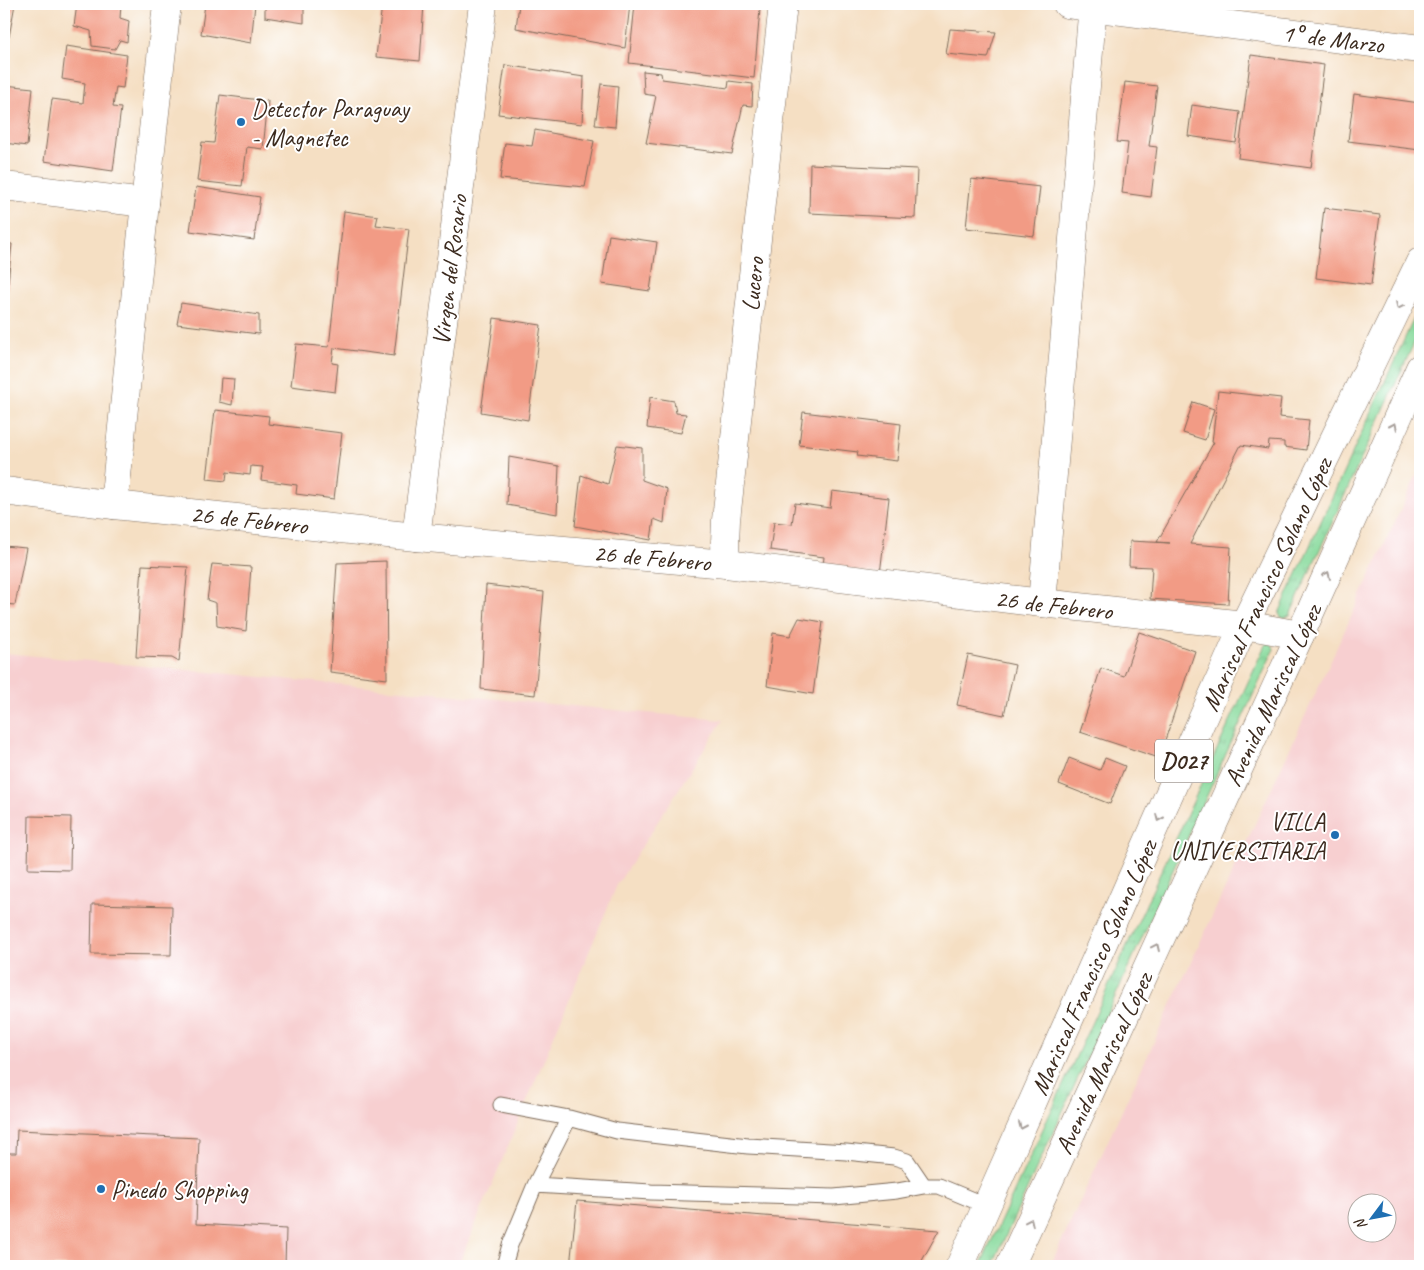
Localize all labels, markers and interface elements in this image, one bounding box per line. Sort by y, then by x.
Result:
street label: 1° de Marzo [1280,17,1387,61]
place label: Detector Paraguay - Magnetec [251,93,411,154]
marker: Detector Paraguay - Magnetec [235,116,247,128]
street label: Virgen del Rosario [425,192,475,347]
street label: Lucero [734,255,772,312]
one-way arrow [1395,301,1405,310]
one-way arrow [1388,422,1398,431]
street label: Mariscal Francisco Solano López [1194,451,1341,716]
street label: 26 de Febrero [189,498,310,542]
street label: 26 de Febrero [592,537,713,579]
one-way arrow [1321,571,1331,580]
street label: 26 de Febrero [993,582,1115,628]
street label: Avenida Mariscal López [1217,598,1330,791]
road number: D027 [1155,739,1213,782]
place label: VILLA UNIVERSITARIA [1170,806,1326,867]
one-way arrow [1154,813,1165,822]
marker: VILLA UNIVERSITARIA [1329,829,1341,841]
street label: Mariscal Francisco Solano López [1023,833,1165,1100]
one-way arrow [1150,943,1161,952]
street label: Avenida Mariscal López [1048,966,1161,1159]
one-way arrow [1018,1121,1029,1130]
place label: Pinedo Shopping [111,1174,249,1206]
marker: Pinedo Shopping [95,1183,107,1195]
north arrow [1346,1192,1396,1242]
text: N [1351,1214,1371,1233]
one-way arrow [1024,1218,1034,1227]

